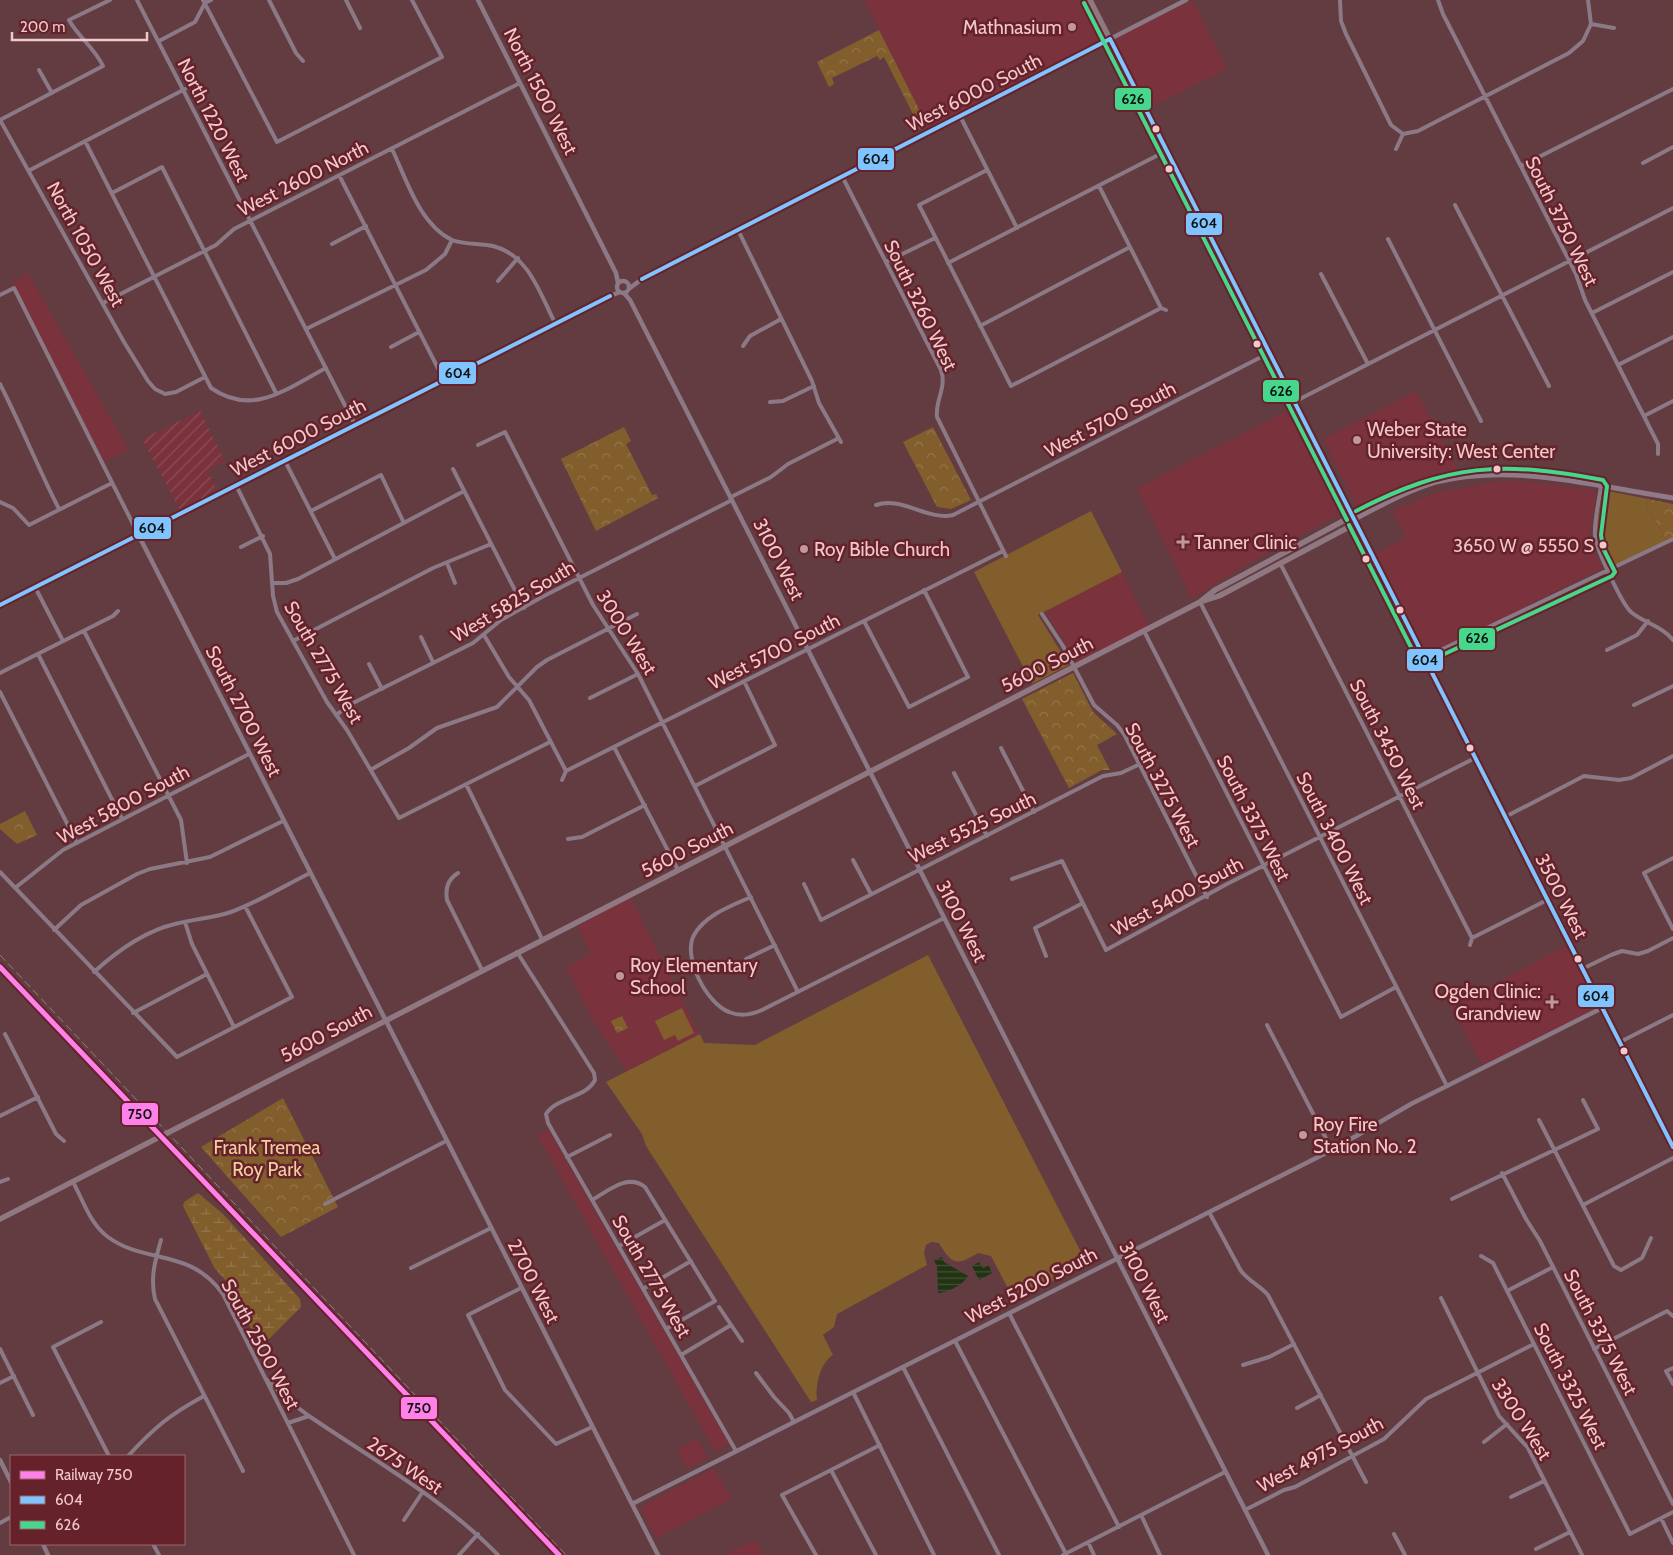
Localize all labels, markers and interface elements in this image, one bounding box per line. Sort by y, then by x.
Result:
scale bar [12,10,148,42]
place label: Mathnasium [963,16,1062,39]
text: 200 m [20,18,65,36]
marker: Mathnasium [1066,21,1078,33]
street label: North 1500 West [499,24,583,159]
street label: West 6000 South [903,48,1046,136]
street label: North 1220 West [173,55,255,186]
line badge: 626 [1114,87,1152,111]
text: 626 [1121,90,1145,108]
unlabelled marker [1151,124,1161,134]
street label: West 2600 North [234,136,372,221]
line badge: 604 [857,147,895,171]
text: 604 [863,150,889,168]
street label: South 3750 West [1520,153,1603,290]
unlabelled marker [1164,164,1174,174]
street label: North 1050 West [42,178,130,311]
line badge: 604 [1185,212,1223,236]
text: 604 [1191,214,1217,232]
street label: South 3260 West [879,236,962,375]
unlabelled marker [1252,339,1262,349]
line badge: 604 [438,361,477,385]
text: 604 [445,364,471,382]
street label: West 5700 South [1041,376,1180,462]
line badge: 626 [1262,379,1300,403]
text: 626 [1269,382,1293,400]
street label: West 6000 South [227,393,370,481]
place label: Weber State University: West Center [1367,418,1555,463]
marker: Weber State University: West Center [1351,434,1363,446]
unlabelled marker [1492,464,1502,474]
street label: 3100 West [748,515,809,604]
line badge: 604 [133,516,172,540]
text: 604 [139,519,165,537]
place label: Tanner Clinic [1194,531,1297,554]
marker: Tanner Clinic [1176,535,1190,549]
place label: 3650 W @ 5550 S [1453,535,1594,557]
place label: Roy Bible Church [814,538,950,561]
marker: 3650 W @ 5550 S [1598,540,1608,550]
marker: Roy Bible Church [798,543,810,555]
unlabelled marker [1361,554,1371,564]
street label: West 5825 South [447,556,579,647]
street label: 3000 West [591,586,662,679]
street label: South 2775 West [279,597,368,728]
unlabelled marker [1395,605,1405,615]
street label: West 5700 South [705,608,844,694]
line badge: 626 [1458,627,1496,651]
text: 626 [1465,629,1489,647]
street label: 5600 South [997,631,1097,697]
street label: South 2700 West [201,642,287,781]
line badge: 604 [1406,648,1444,672]
text: 604 [1412,651,1438,669]
street label: South 3450 West [1345,675,1430,814]
street label: South 3275 West [1120,719,1205,852]
unlabelled marker [1465,743,1475,753]
street label: South 3375 West [1212,751,1295,886]
street label: West 5800 South [53,760,193,849]
street label: South 3400 West [1291,768,1378,909]
street label: West 5525 South [905,787,1040,868]
street label: 5600 South [637,816,737,882]
street label: 3500 West [1530,850,1593,943]
street label: West 5400 South [1107,852,1247,941]
street label: 3100 West [931,877,992,966]
place label: Roy Elementary School [630,954,758,999]
unlabelled marker [1573,954,1583,964]
marker: Roy Elementary School [614,970,626,982]
place label: Ogden Clinic: Grandview [1434,980,1541,1025]
line badge: 604 [1577,984,1615,1008]
text: 604 [1583,987,1609,1005]
marker: Ogden Clinic: Grandview [1545,995,1559,1009]
street label: 5600 South [277,1000,376,1067]
unlabelled marker [1619,1046,1629,1056]
line badge: 750 [121,1102,159,1126]
text: 750 [128,1105,152,1123]
place label: Roy Fire Station No. 2 [1313,1113,1417,1158]
marker: Roy Fire Station No. 2 [1297,1129,1309,1141]
park label: Frank Tremea Roy Park [214,1136,320,1181]
street label: South 2775 West [607,1211,696,1342]
street label: 2700 West [503,1235,565,1328]
street label: 3100 West [1114,1238,1175,1327]
street label: West 5200 South [962,1242,1101,1329]
street label: South 3375 West [1559,1265,1642,1400]
street label: South 2500 West [216,1275,305,1414]
street label: South 3325 West [1529,1319,1613,1454]
street label: 3300 West [1487,1374,1557,1465]
line badge: 750 [400,1396,438,1420]
text: 750 [407,1399,431,1417]
street label: West 4975 South [1253,1412,1387,1497]
street label: 2675 West [363,1432,447,1499]
legend [10,1455,185,1545]
text: Railway 750 [55,1466,133,1484]
text: 604 [55,1491,83,1509]
text: 626 [55,1516,80,1534]

